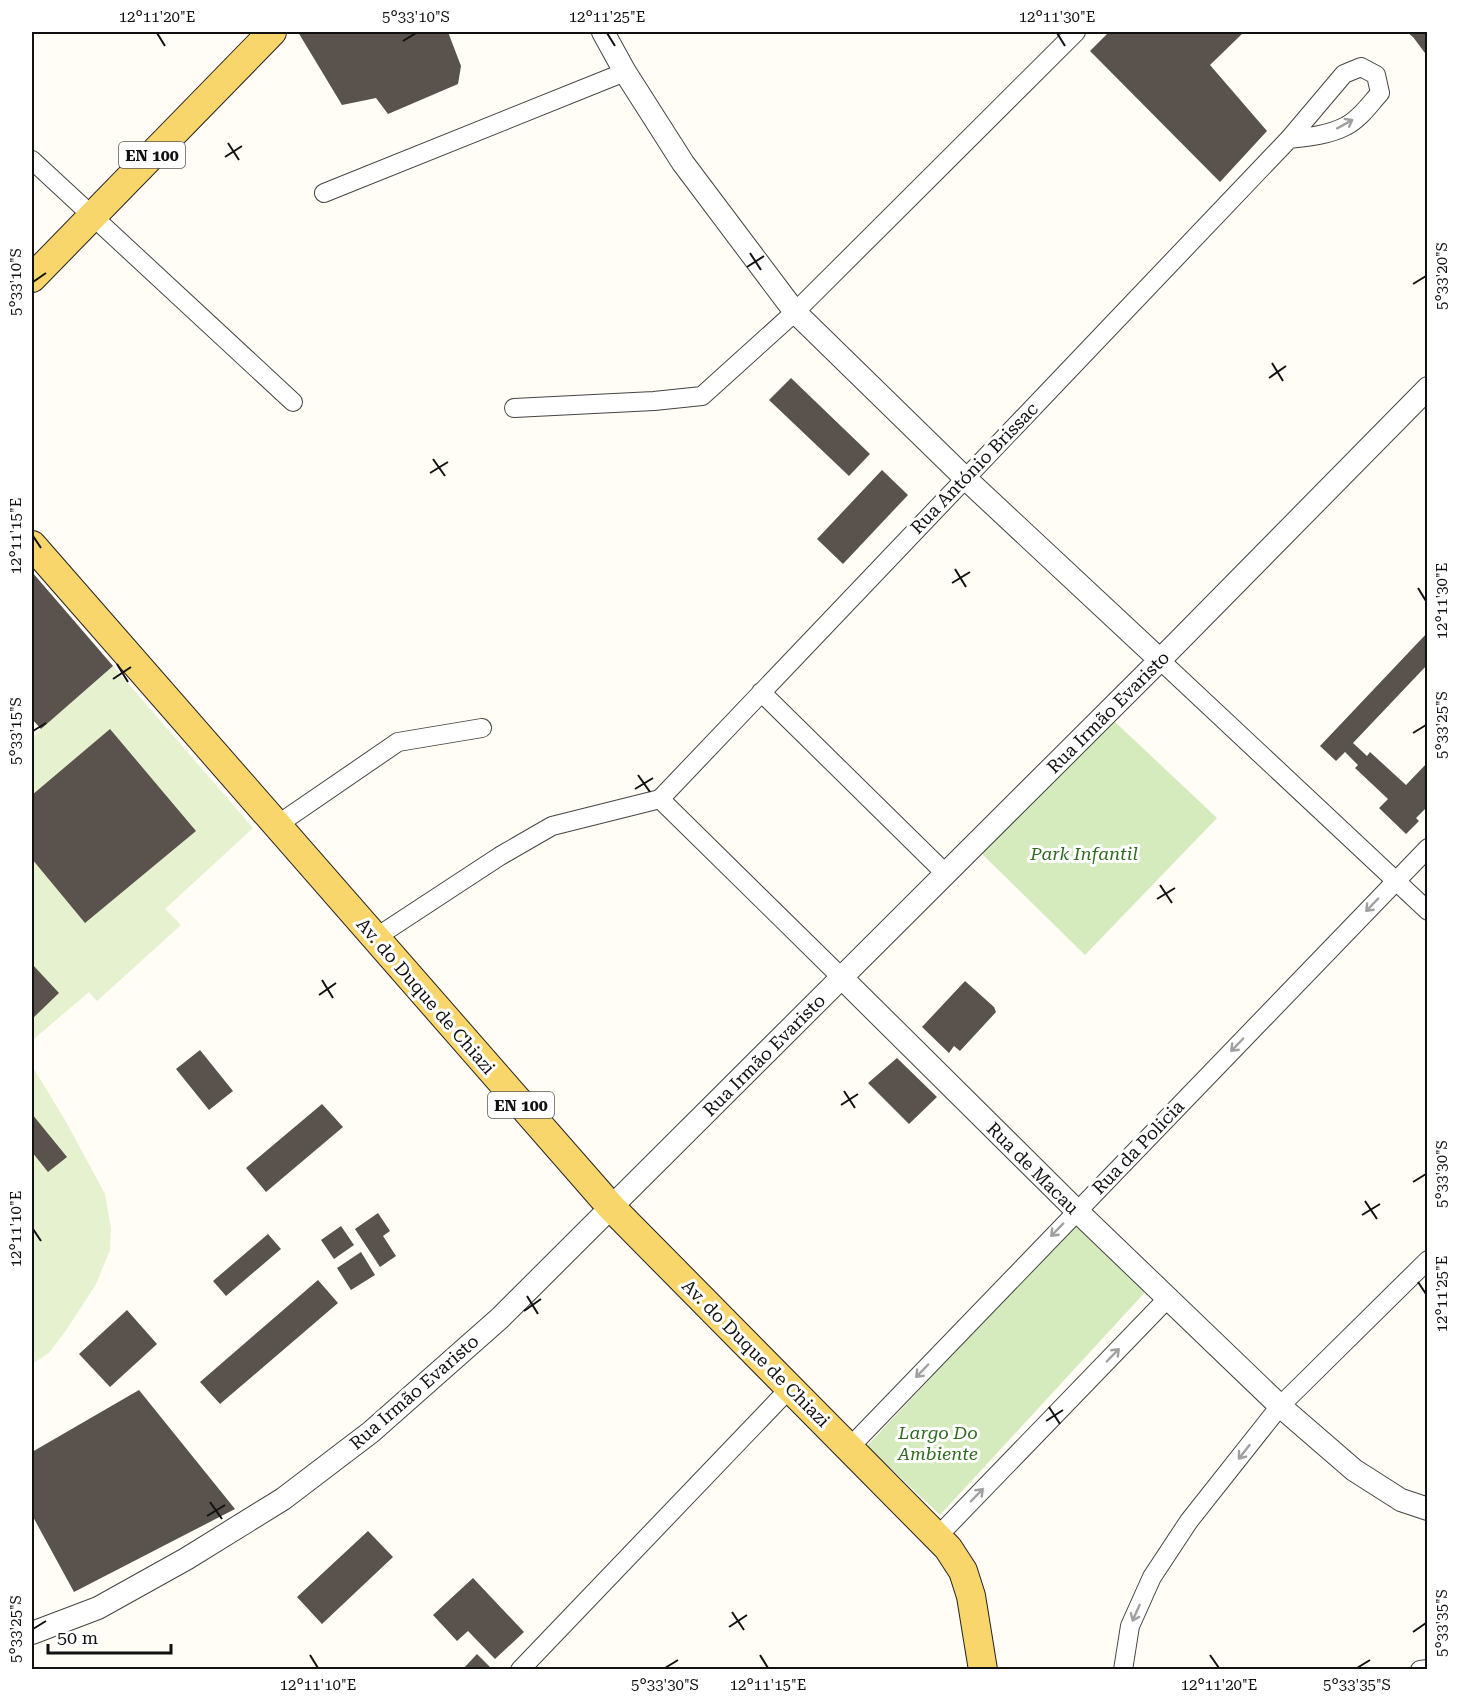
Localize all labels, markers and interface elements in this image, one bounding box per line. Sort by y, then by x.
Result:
text: 12°11'20"E [119,8,195,26]
text: 5°33'10"S [382,8,450,26]
text: 12°11'25"E [569,8,645,26]
text: 12°11'30"E [1019,8,1095,26]
one-way arrow [1336,118,1353,130]
road number: EN 100 [119,142,185,168]
text: 5°33'20"S [1433,242,1451,310]
text: 5°33'10"S [7,248,25,316]
street label: Rua António Brissac [906,398,1042,538]
text: 12°11'15"E [7,498,25,574]
text: 12°11'30"E [1433,563,1451,639]
street label: Rua Irmão Evaristo [1043,647,1173,777]
text: 5°33'25"S [1433,691,1451,759]
text: 5°33'15"S [7,697,25,765]
park label: Park Infantil [1029,843,1138,864]
one-way arrow [1365,897,1380,912]
street label: Av. do Duque de Chiazi [353,914,500,1078]
street label: Rua Irmão Evaristo [699,990,829,1120]
one-way arrow [1229,1037,1244,1052]
road number: EN 100 [488,1092,554,1118]
street label: Rua da Policia [1088,1095,1188,1198]
street label: Rua de Macau [983,1118,1083,1218]
text: 5°33'30"S [1433,1140,1451,1208]
text: 12°11'10"E [7,1191,25,1267]
one-way arrow [1050,1223,1064,1238]
text: 12°11'25"E [1433,1256,1451,1332]
street label: Av. do Duque de Chiazi [678,1275,834,1431]
street label: Rua Irmão Evaristo [345,1330,483,1454]
one-way arrow [1106,1347,1120,1362]
one-way arrow [915,1364,930,1379]
park label: Largo Do Ambiente [897,1422,978,1464]
one-way arrow [1238,1443,1251,1459]
one-way arrow [970,1487,985,1502]
text: 5°33'35"S [1433,1589,1451,1657]
text: 5°33'25"S [7,1595,25,1663]
one-way arrow [1130,1603,1141,1622]
scale bar [48,1617,171,1655]
text: 50 m [57,1627,98,1648]
text: 12°11'10"E [280,1676,356,1694]
text: 5°33'30"S [631,1676,699,1694]
text: 12°11'15"E [730,1676,806,1694]
text: 12°11'20"E [1181,1676,1257,1694]
text: 5°33'35"S [1323,1676,1391,1694]

